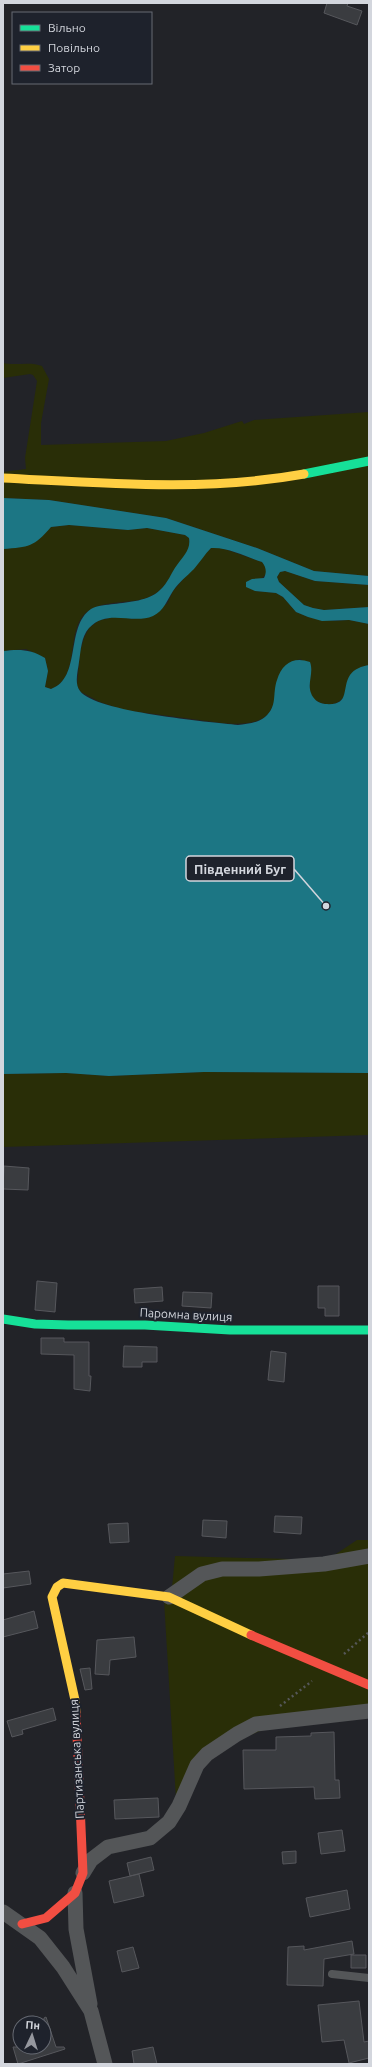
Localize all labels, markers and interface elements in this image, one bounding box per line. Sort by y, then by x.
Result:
legend [12,12,152,84]
text: Вільно [48,21,86,34]
text: Повільно [48,41,100,54]
text: Затор [48,61,80,74]
callout: Південний Буг [186,856,294,881]
text: Південний Буг [194,862,286,876]
street label: Паромна вулиця [139,1306,233,1323]
street label: Партизанська вулиця [67,1699,86,1819]
north arrow [12,2015,52,2055]
text: Пн [25,2019,40,2032]

